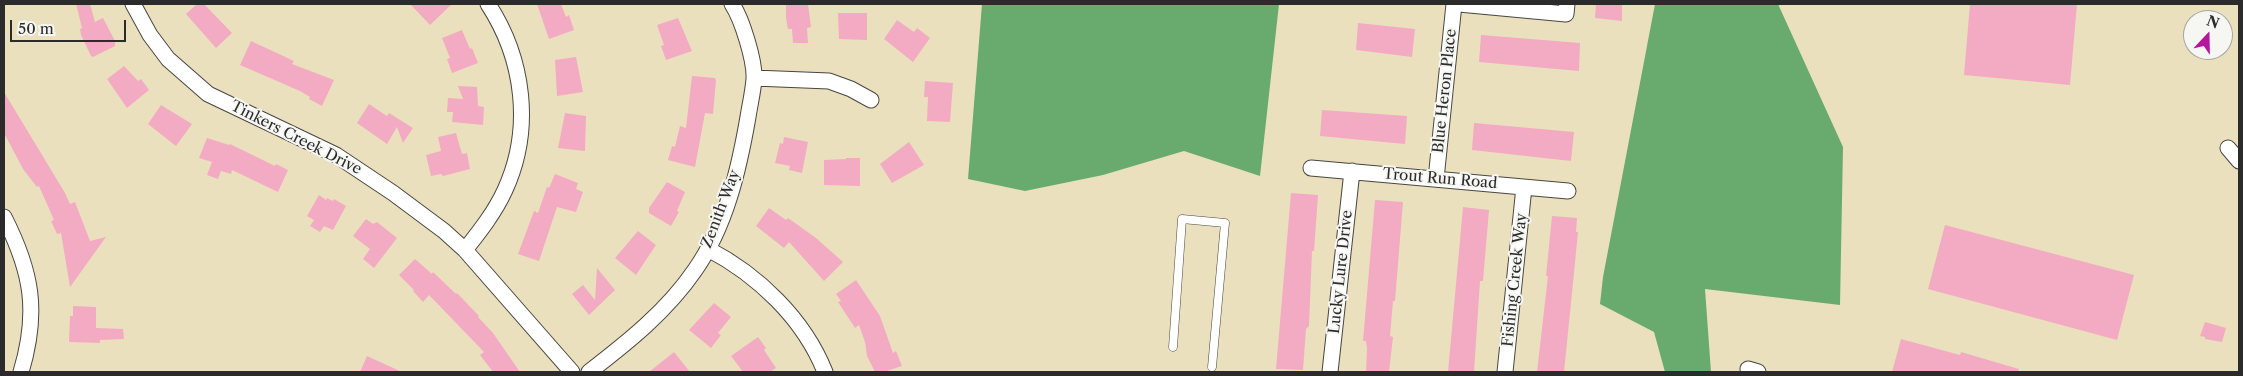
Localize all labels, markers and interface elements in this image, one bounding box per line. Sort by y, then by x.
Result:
scale bar [12,10,129,42]
north arrow [2183,10,2233,60]
text: N [2204,11,2222,33]
text: 50 m [18,19,54,38]
street label: Blue Heron Place [1430,28,1460,154]
street label: Tinkers Creek Drive [228,97,364,179]
street label: Trout Run Road [1382,165,1498,193]
street label: Zenith Way [698,167,744,251]
street label: Lucky Lure Drive [1326,209,1356,335]
street label: Fishing Creek Way [1499,212,1531,348]

